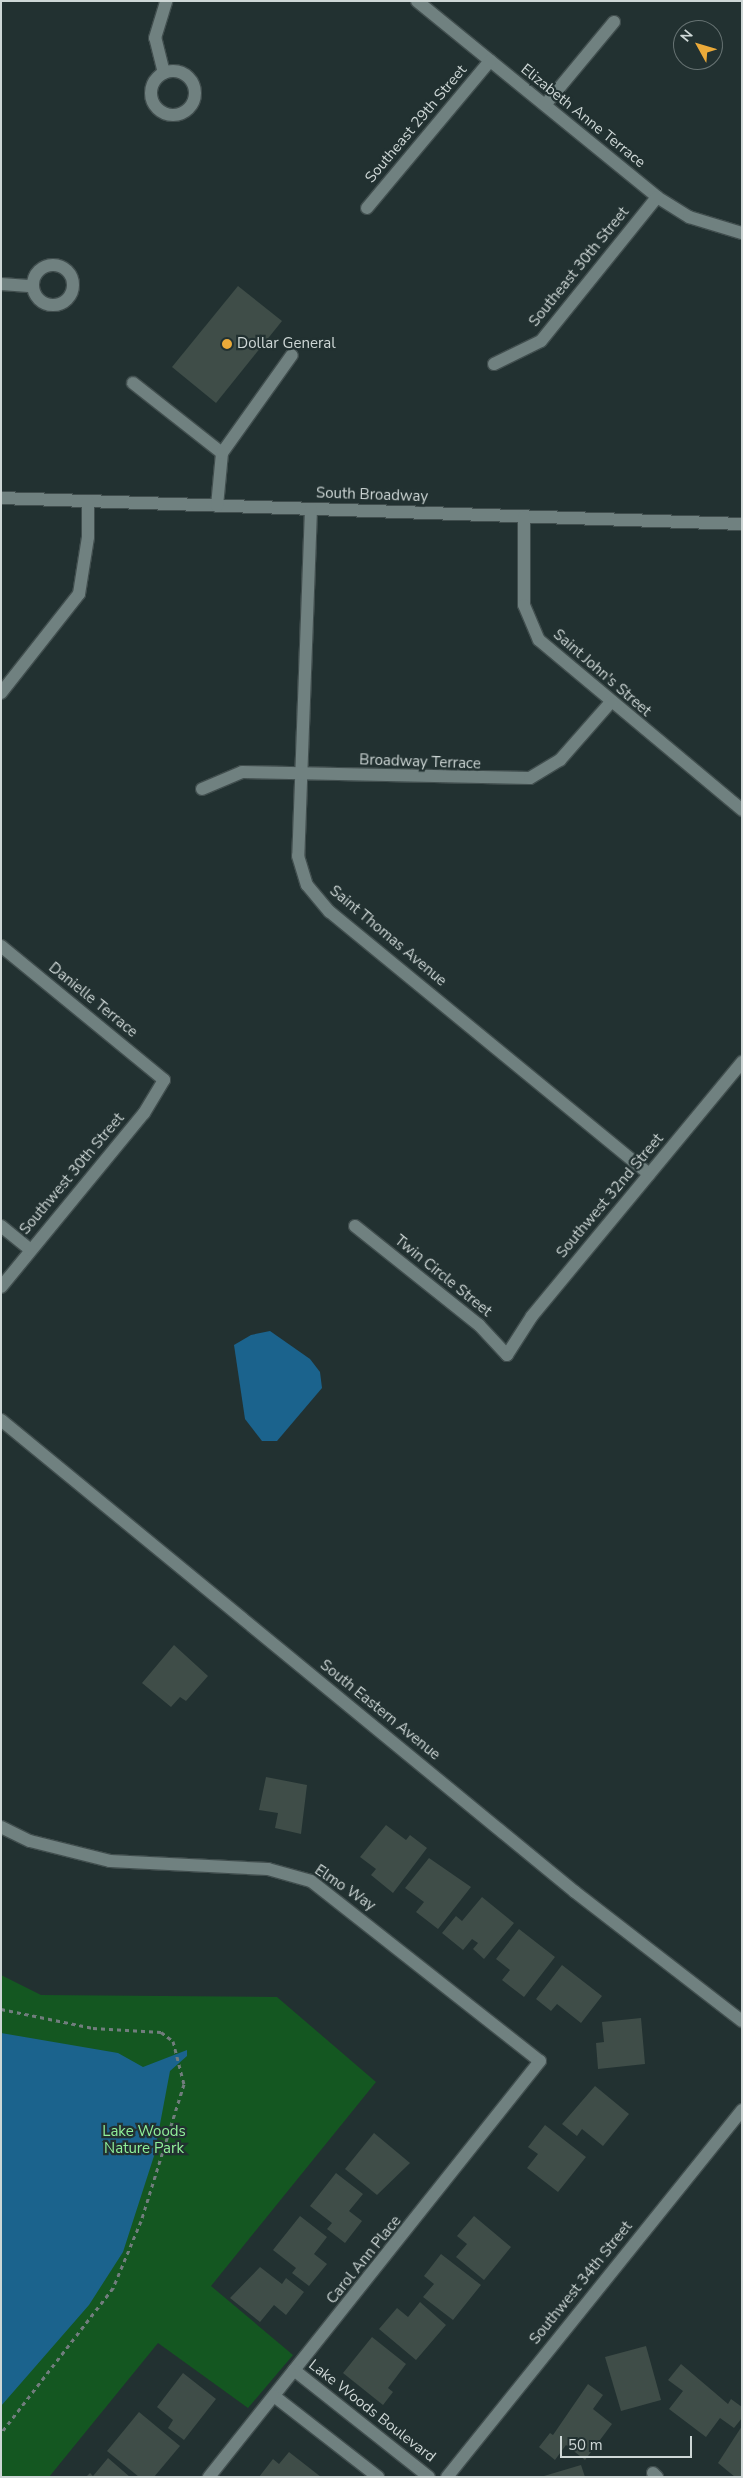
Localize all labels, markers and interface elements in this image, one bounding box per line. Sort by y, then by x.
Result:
north arrow [673,20,723,70]
text: N [676,26,697,46]
street label: Elizabeth Anne Terrace [517,60,649,172]
street label: Southeast 29th Street [361,61,471,187]
street label: Southeast 30th Street [525,204,633,330]
place label: Dollar General [237,335,336,353]
marker: Dollar General [221,338,233,350]
street label: South Broadway [316,484,428,506]
street label: Saint John's Street [549,626,655,720]
street label: Broadway Terrace [359,751,481,773]
street label: Saint Thomas Avenue [326,882,450,990]
street label: Danielle Terrace [45,959,141,1041]
street label: Southwest 30th Street [16,1110,128,1238]
street label: Southwest 32nd Street [553,1130,667,1262]
street label: Twin Circle Street [391,1231,495,1321]
street label: South Eastern Avenue [316,1656,444,1764]
street label: Elmo Way [311,1861,379,1915]
park label: Lake Woods Nature Park [102,2122,186,2157]
street label: Carol Ann Place [323,2212,405,2308]
street label: Southwest 34th Street [526,2218,636,2348]
street label: Lake Woods Boulevard [305,2356,439,2466]
scale bar [563,2426,696,2458]
text: 50 m [568,2435,603,2455]

